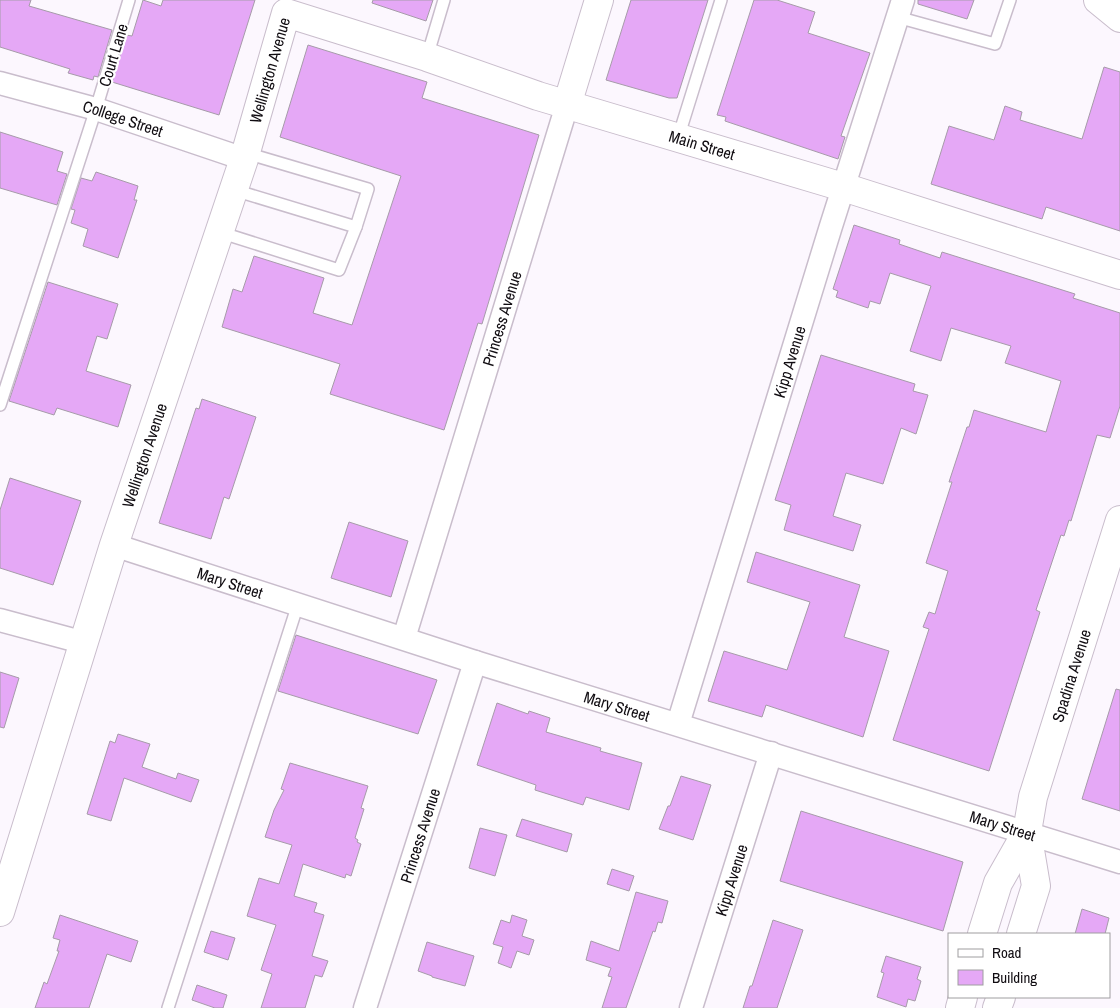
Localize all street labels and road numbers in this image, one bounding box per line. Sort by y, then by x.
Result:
street label: Wellington Avenue [244,15,295,126]
street label: Court Lane [93,21,133,89]
street label: College Street [81,95,166,142]
street label: Main Street [666,125,738,165]
street label: Princess Avenue [477,268,527,369]
street label: Kipp Avenue [768,323,811,400]
street label: Wellington Avenue [116,400,172,510]
street label: Mary Street [194,562,266,604]
street label: Spadina Avenue [1046,626,1096,725]
street label: Mary Street [581,685,653,727]
street label: Princess Avenue [394,785,445,886]
street label: Mary Street [967,805,1039,846]
street label: Kipp Avenue [710,841,753,919]

